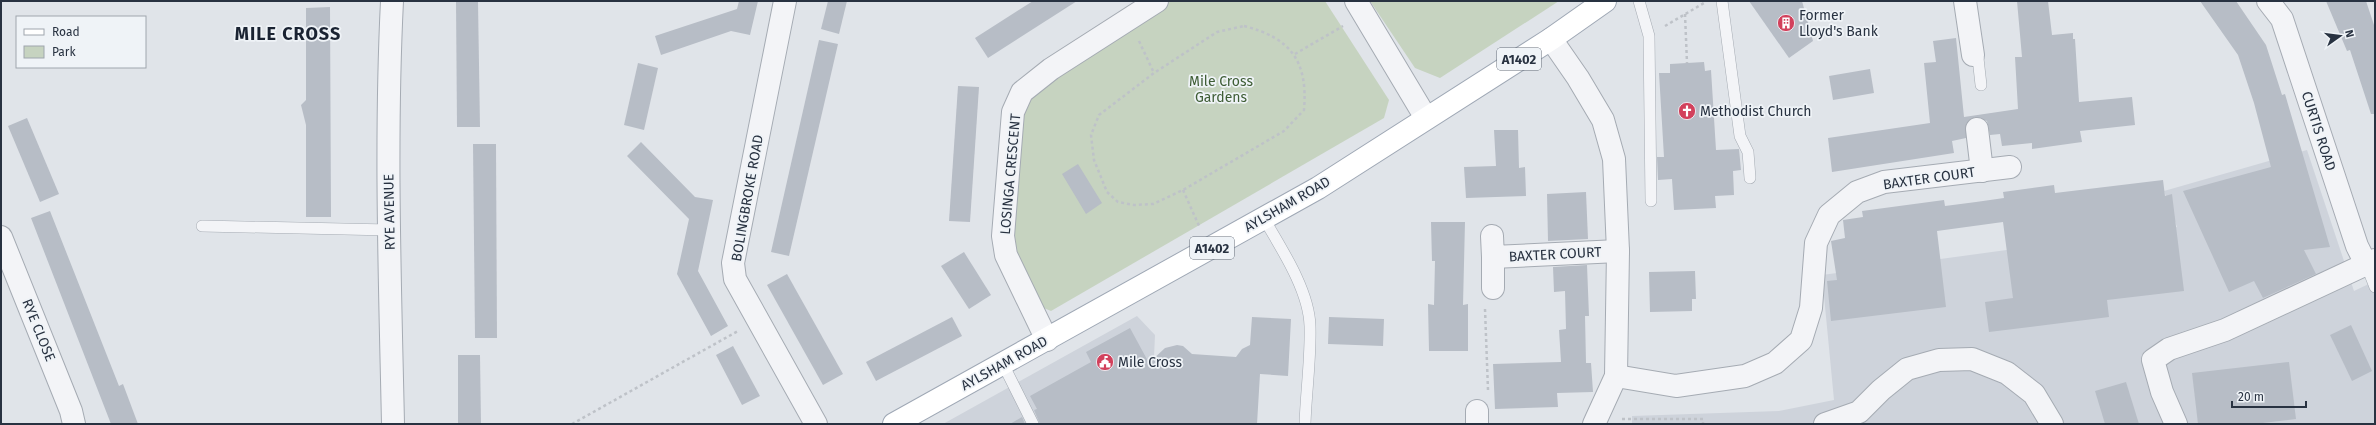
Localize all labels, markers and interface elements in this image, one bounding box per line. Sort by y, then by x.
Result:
place label: Former Lloyd's Bank [1799,7,1879,40]
building icon: Former Lloyd's Bank [1776,13,1796,33]
legend [16,16,146,68]
north arrow [2320,16,2360,56]
district label: MILE CROSS [235,23,341,45]
text: Road [52,25,80,39]
text: N [2342,29,2356,39]
text: Park [52,45,76,59]
road number: A1402 [1497,48,1541,70]
park label: Mile Cross Gardens [1189,73,1253,106]
street label: CURTIS ROAD [2298,89,2339,173]
church icon: Methodist Church [1677,101,1697,121]
place label: Methodist Church [1700,103,1812,120]
street label: LOSINGA CRESCENT [997,112,1024,235]
street label: BOLINGBROKE ROAD [728,133,767,263]
street label: BAXTER COURT [1882,164,1977,193]
street label: AYLSHAM ROAD [1241,173,1333,236]
street label: RYE AVENUE [380,174,399,250]
road number: A1402 [1190,237,1234,259]
street label: BAXTER COURT [1508,244,1603,265]
street label: RYE CLOSE [18,296,59,364]
street label: AYLSHAM ROAD [958,333,1051,394]
public building icon: Mile Cross [1095,352,1115,372]
place label: Mile Cross [1118,354,1182,371]
scale bar [2232,383,2306,409]
text: 20 m [2238,390,2264,404]

